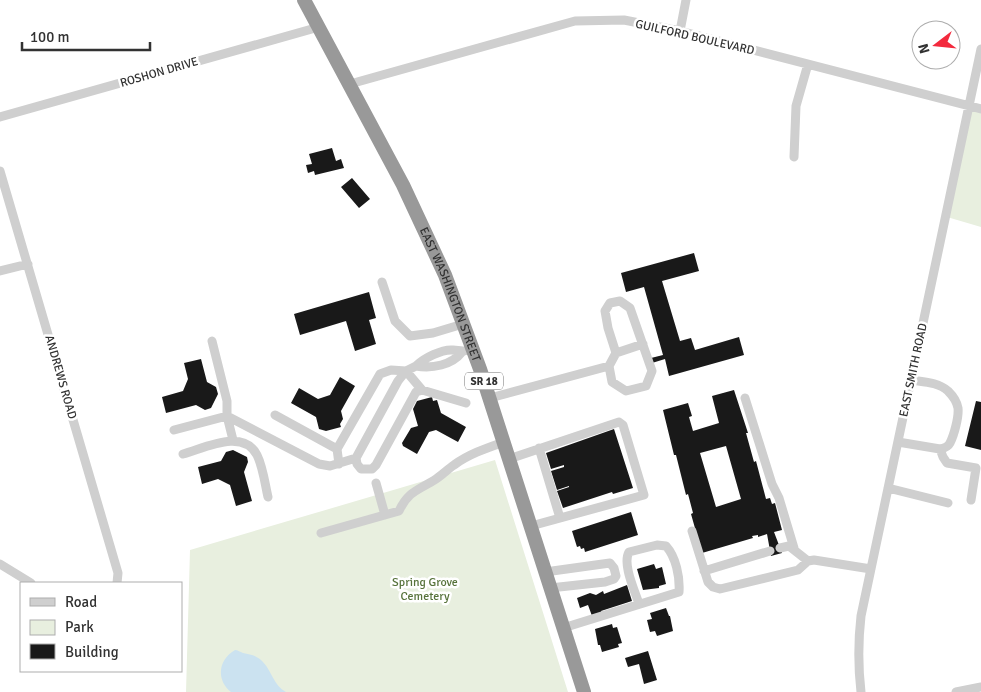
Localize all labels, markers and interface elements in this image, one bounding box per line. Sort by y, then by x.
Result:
street label: GUILFORD BOULEVARD [634,16,756,59]
scale bar [22,20,150,52]
north arrow [911,20,961,70]
text: 100 m [30,28,70,46]
text: N [914,41,933,55]
street label: ROSHON DRIVE [118,54,200,91]
street label: EAST WASHINGTON STREET [416,225,484,364]
street label: EAST SMITH ROAD [896,322,931,418]
street label: ANDREWS ROAD [41,333,80,421]
road number: SR 18 [465,372,503,390]
park label: Spring Grove Cemetery [392,575,458,604]
legend [20,582,182,672]
text: Road [65,593,97,611]
text: Park [65,618,94,636]
text: Building [65,643,119,661]

